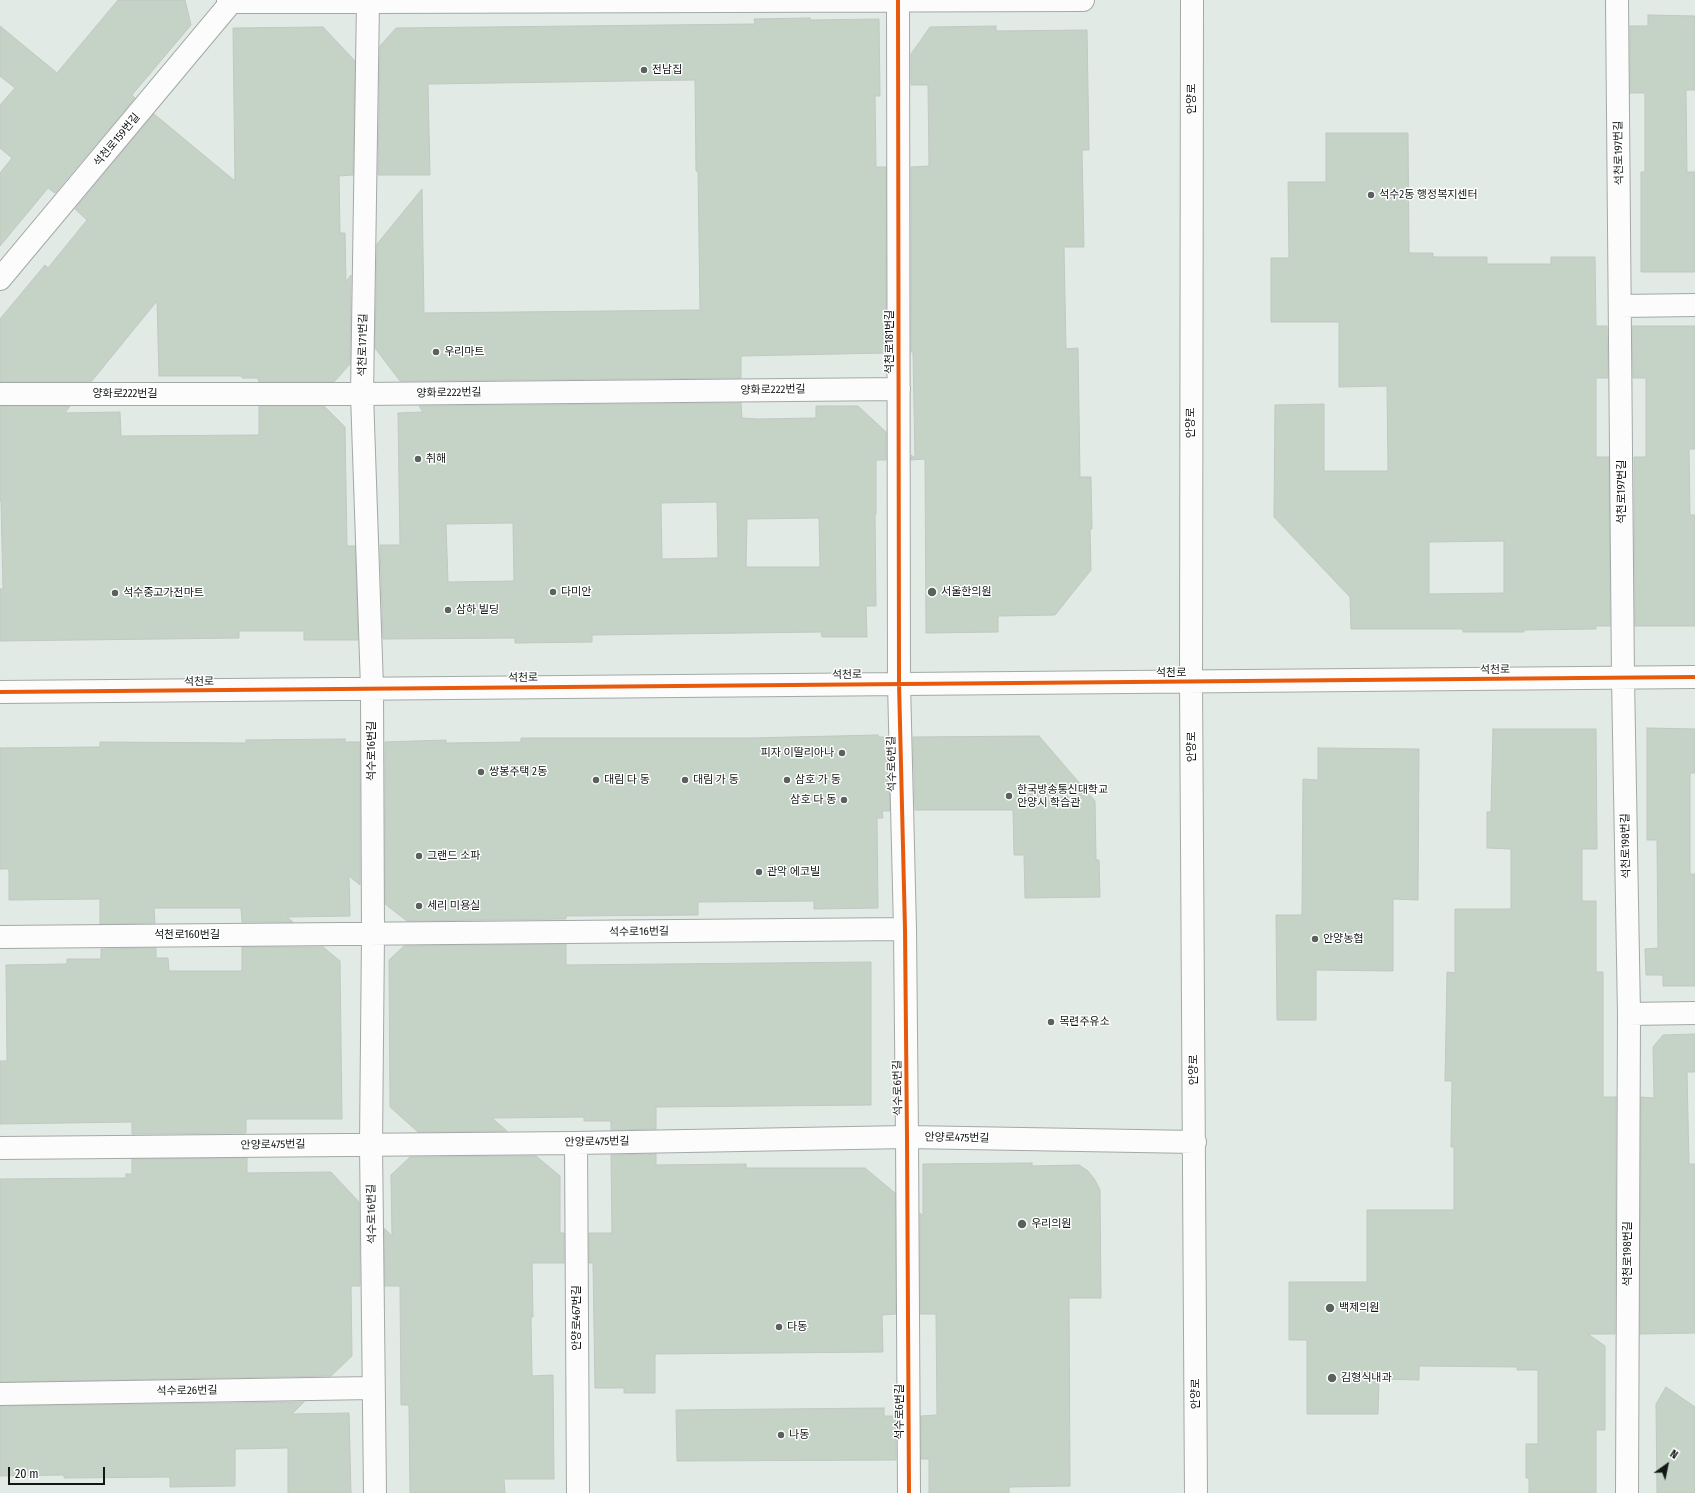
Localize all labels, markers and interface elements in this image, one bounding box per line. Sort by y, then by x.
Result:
place label: 전남집 [652,63,682,77]
marker: 전남집 [639,65,649,75]
street label: 안양로 [1185,84,1199,114]
street label: 석천로159번길 [91,111,143,169]
street label: 석천로197번길 [1612,121,1626,185]
place label: 석수2동 행정복지센터 [1379,188,1478,202]
marker: 석수2동 행정복지센터 [1366,190,1376,200]
street label: 석천로181번길 [883,310,897,374]
street label: 석천로171번길 [356,313,370,377]
place label: 우리마트 [444,345,484,359]
marker: 우리마트 [431,347,441,357]
street label: 양화로222번길 [740,383,806,397]
street label: 양화로222번길 [416,386,482,400]
street label: 양화로222번길 [92,387,158,401]
street label: 안양로 [1184,408,1198,438]
place label: 취해 [426,452,446,466]
marker: 취해 [413,454,423,464]
street label: 석천로197번길 [1615,460,1629,524]
place label: 다미안 [561,585,591,599]
place label: 서울한의원 [941,585,992,599]
place label: 석수중고가전마트 [123,586,204,600]
marker: 서울한의원 [926,586,938,598]
marker: 다미안 [548,587,558,597]
marker: 석수중고가전마트 [110,588,120,598]
place label: 삼하 빌딩 [456,603,499,617]
marker: 삼하 빌딩 [443,605,453,615]
street label: 석천로 [1480,663,1510,677]
street label: 석천로 [1156,666,1186,680]
street label: 석천로 [832,668,862,682]
street label: 석천로 [508,671,538,685]
street label: 석천로 [184,675,214,689]
street label: 석수로16번길 [365,721,379,781]
street label: 안양로 [1185,732,1199,762]
street label: 석수로6번길 [885,736,899,792]
place label: 피자 이딸리아나 [761,746,834,760]
marker: 피자 이딸리아나 [837,748,847,758]
place label: 쌍봉주택 2동 [489,765,547,779]
marker: 쌍봉주택 2동 [476,767,486,777]
place label: 대림 다 동 [604,773,650,787]
place label: 대림 가 동 [693,773,739,787]
place label: 삼호 가 동 [795,773,841,787]
marker: 대림 다 동 [591,775,601,785]
marker: 대림 가 동 [680,775,690,785]
marker: 삼호 가 동 [782,775,792,785]
place label: 한국방송통신대학교 안양시 학습관 [1017,783,1108,809]
marker: 한국방송통신대학교 안양시 학습관 [1004,791,1014,801]
place label: 삼호 다 동 [790,793,836,807]
marker: 삼호 다 동 [839,795,849,805]
street label: 석천로198번길 [1619,813,1633,879]
place label: 그랜드 소파 [427,849,480,863]
marker: 그랜드 소파 [414,851,424,861]
place label: 관악 에코빌 [767,865,820,879]
marker: 관악 에코빌 [754,867,764,877]
place label: 세리 미용실 [427,899,480,913]
marker: 세리 미용실 [414,901,424,911]
street label: 석수로16번길 [609,925,669,939]
street label: 석천로160번길 [154,928,220,942]
place label: 안양농협 [1323,932,1363,946]
marker: 안양농협 [1310,934,1320,944]
place label: 목련주유소 [1059,1015,1110,1029]
marker: 목련주유소 [1046,1017,1056,1027]
street label: 안양로 [1187,1055,1201,1085]
street label: 석수로6번길 [891,1060,905,1116]
street label: 안양로475번길 [924,1131,990,1145]
street label: 안양로475번길 [564,1135,630,1149]
street label: 안양로475번길 [240,1138,306,1152]
street label: 석수로16번길 [365,1184,379,1244]
place label: 우리의원 [1031,1217,1071,1231]
marker: 우리의원 [1016,1218,1028,1230]
street label: 석천로198번길 [1621,1221,1635,1287]
street label: 안양로467번길 [570,1285,584,1351]
place label: 백제의원 [1339,1301,1379,1315]
marker: 백제의원 [1324,1302,1336,1314]
place label: 다동 [787,1320,807,1334]
marker: 다동 [774,1322,784,1332]
place label: 김형식내과 [1341,1371,1392,1385]
marker: 김형식내과 [1326,1372,1338,1384]
street label: 안양로 [1189,1379,1203,1409]
street label: 석수로26번길 [156,1384,218,1398]
street label: 석수로6번길 [893,1384,907,1440]
place label: 나동 [789,1428,809,1442]
marker: 나동 [776,1430,786,1440]
north arrow [1647,1445,1687,1485]
text: N [1668,1447,1680,1462]
scale bar [10,1459,107,1485]
text: 20 m [15,1467,39,1481]

